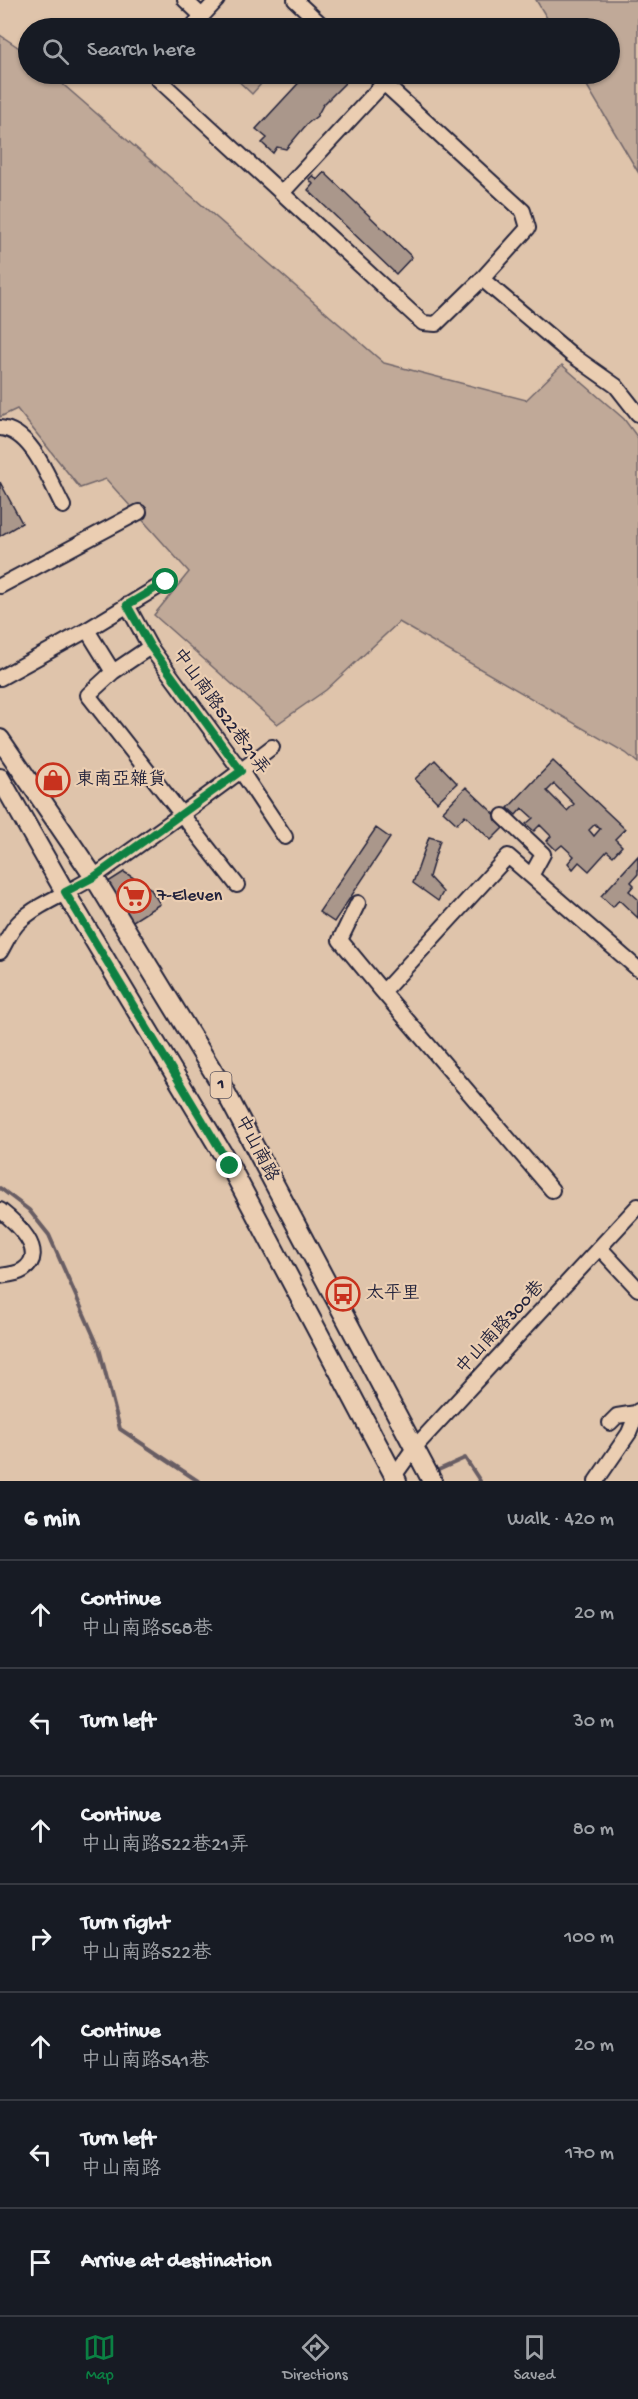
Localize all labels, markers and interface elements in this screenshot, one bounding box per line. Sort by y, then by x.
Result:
search box [18,18,620,84]
icon: search [39,35,72,68]
text: Search here [87,38,195,64]
route start [152,568,178,594]
street label: 中山南路522巷21弄 [167,644,274,779]
shop icon: 東南亞雜貨 [35,762,71,798]
place label: 東南亞雜貨 [76,769,166,791]
supermarket icon: 7-Eleven [116,878,152,914]
place label: 7-Eleven [156,886,223,907]
road number: 1 [210,1072,232,1098]
street label: 中山南路 [230,1112,283,1186]
route end [216,1152,242,1178]
bus stop icon: 太平里 [325,1276,361,1312]
street label: 中山南路300巷 [452,1276,550,1379]
place label: 太平里 [366,1283,420,1305]
text: 6 min [24,1505,80,1536]
text: Walk · 420 m [507,1509,614,1532]
text: Continue [81,1587,161,1613]
icon: ahead [24,1598,57,1631]
text: 20 m [574,1603,614,1626]
text: 中山南路568巷 [81,1619,213,1642]
icon: left [24,1706,57,1739]
text: Turn left [81,1709,155,1735]
text: 30 m [573,1711,614,1734]
text: Continue [81,1803,161,1829]
icon: ahead [24,1814,57,1847]
text: 80 m [573,1819,614,1842]
text: 中山南路522巷21弄 [81,1835,249,1858]
text: Turn right [81,1911,169,1937]
icon: right [24,1922,57,1955]
text: 100 m [564,1927,614,1950]
text: 中山南路522巷 [81,1943,211,1966]
text: Continue [81,2019,161,2045]
icon: ahead [24,2030,57,2063]
text: 20 m [574,2035,614,2058]
text: 中山南路541巷 [81,2051,209,2074]
text: Turn left [81,2127,155,2153]
icon: left [24,2138,57,2171]
text: 170 m [565,2143,614,2166]
text: 中山南路 [81,2159,161,2182]
icon: arrive [24,2246,57,2279]
text: Arrive at destination [81,2249,271,2275]
tab: Map [83,2331,116,2386]
tab: Directions [282,2331,348,2386]
tab: Saved [514,2331,555,2386]

